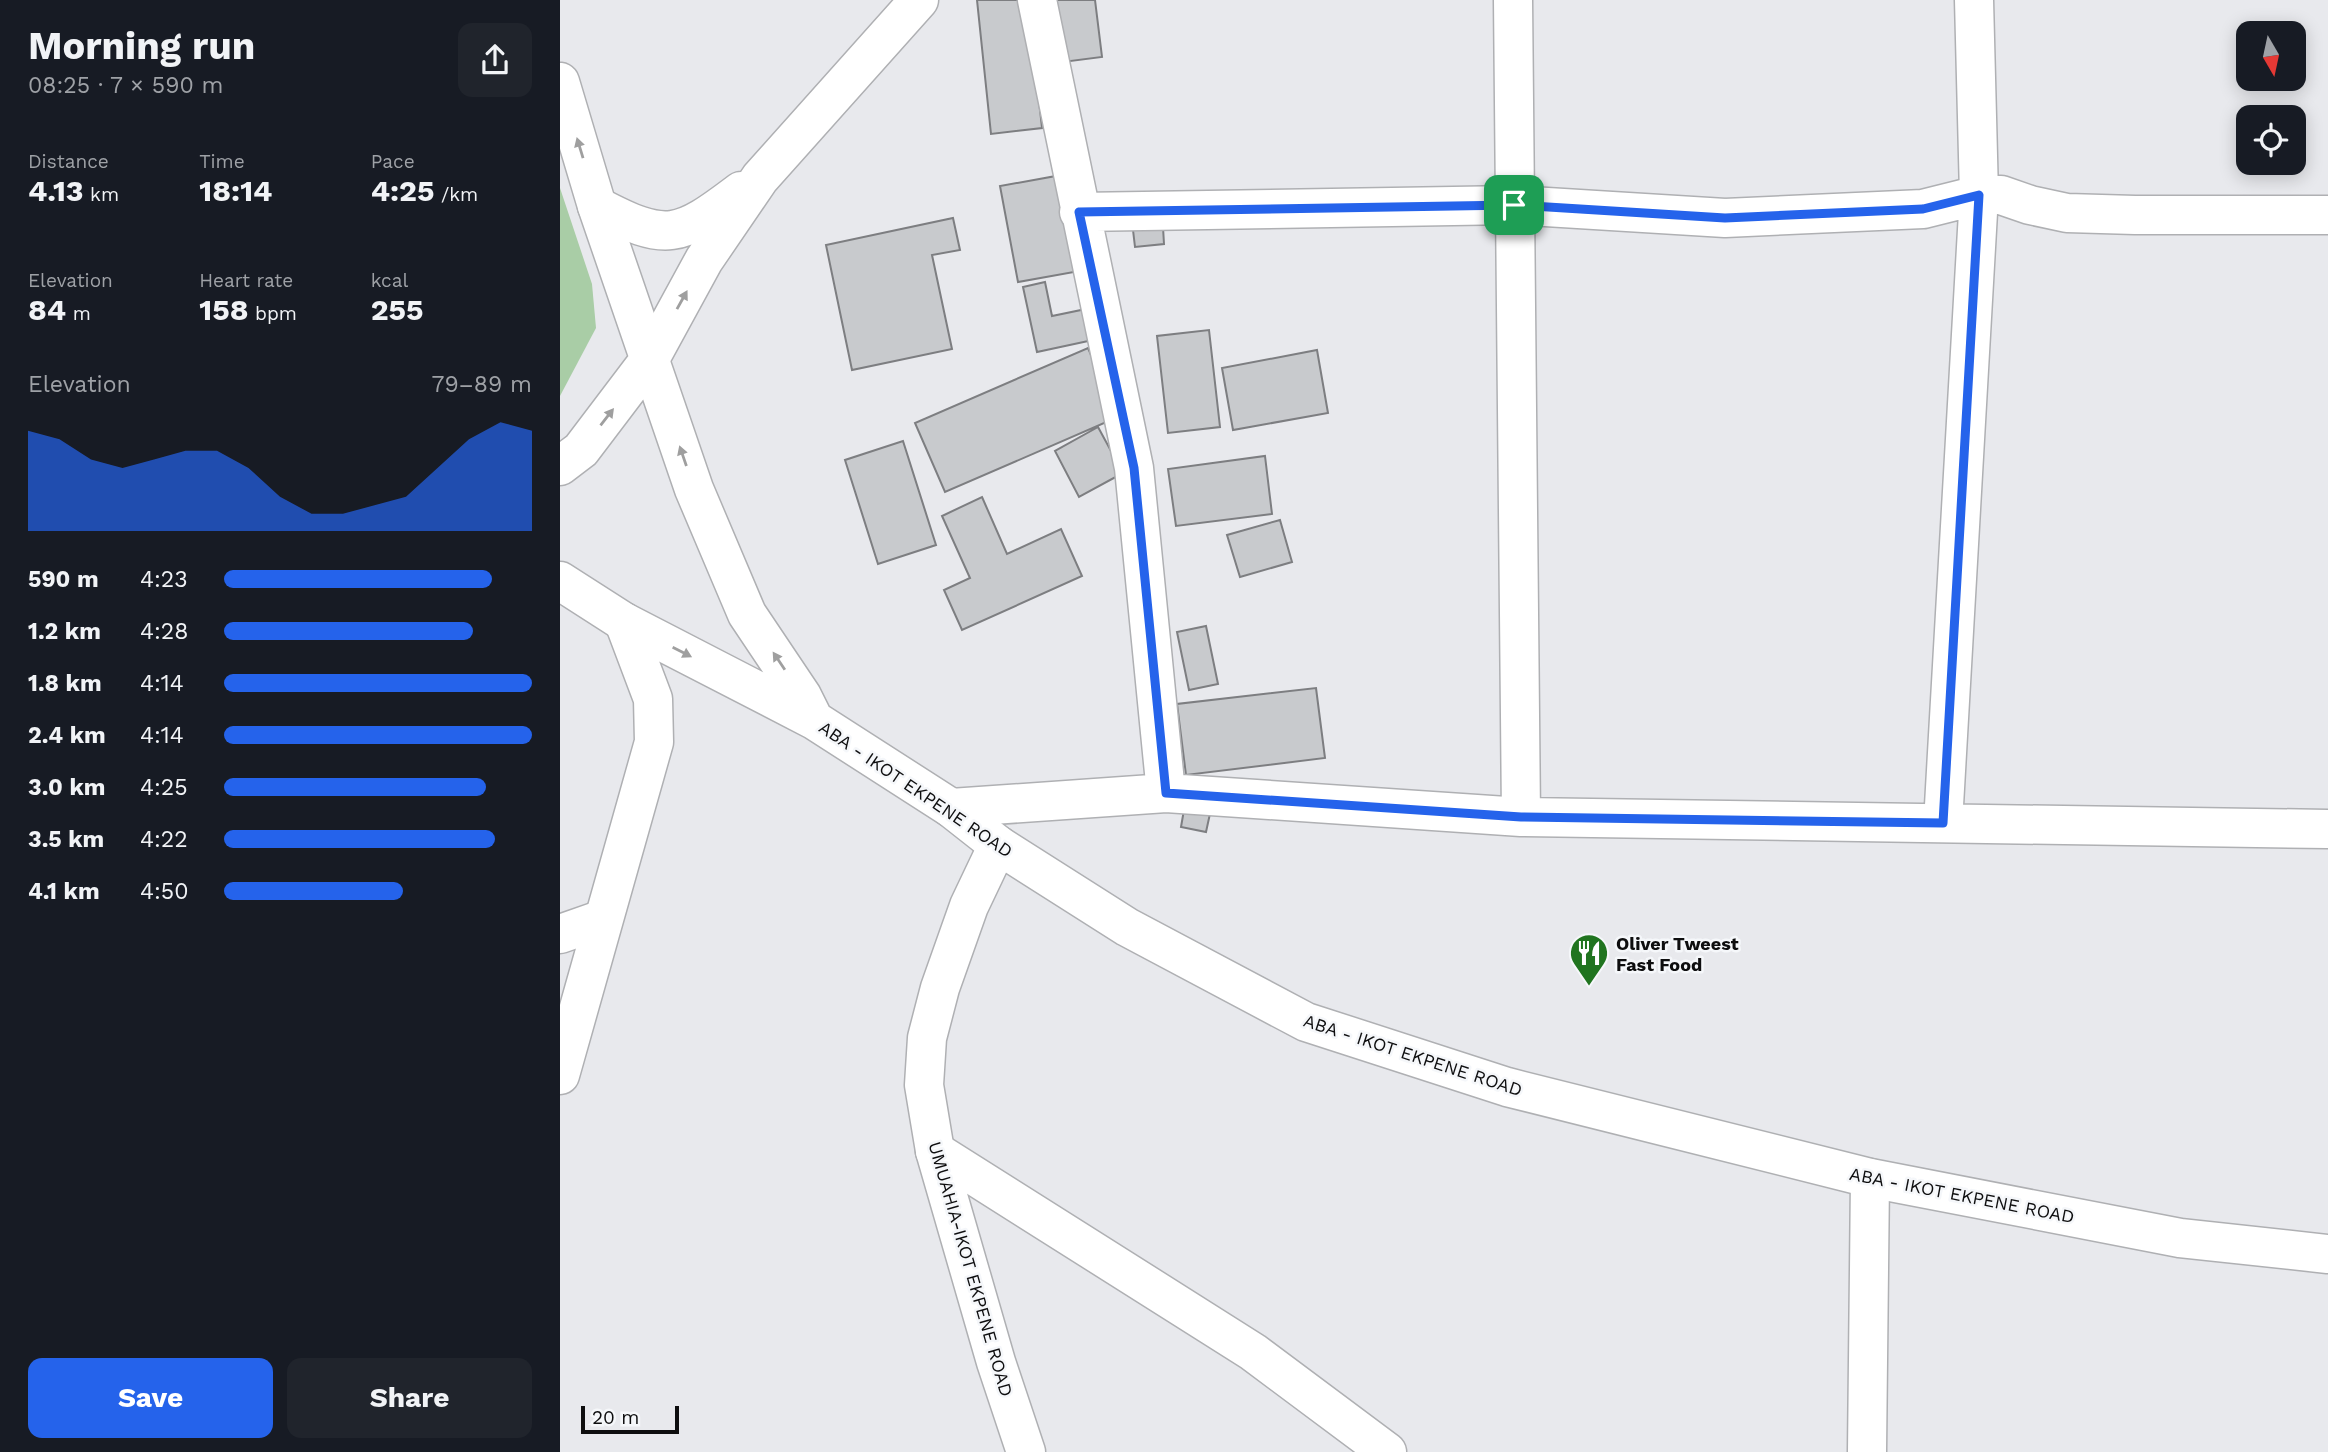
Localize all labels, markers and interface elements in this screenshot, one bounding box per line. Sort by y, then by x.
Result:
north arrow [2236,21,2306,91]
map controls [2236,21,2306,175]
button: share [458,23,532,97]
text: Morning run [28,24,255,68]
text: 08:25 · 7 × 590 m [28,72,223,99]
button: locate [2236,105,2306,175]
one-way arrow [574,137,584,158]
text: Distance [28,150,109,173]
text: Time [199,150,245,173]
text: Pace [371,150,415,173]
text: 4.13 [28,173,84,208]
text: 18:14 [199,173,272,208]
text: 4:25 [371,173,434,208]
pin [1484,175,1544,235]
text: km [84,183,119,206]
text: /km [434,183,478,206]
icon: arrive [1495,186,1533,224]
text: Elevation [28,269,113,292]
text: Heart rate [199,269,293,292]
text: kcal [371,269,408,292]
one-way arrow [676,290,688,309]
text: 84 [28,292,66,327]
text: 158 [199,292,249,327]
text: 255 [371,292,424,327]
text: m [66,302,91,325]
text: bpm [249,302,297,325]
text: Elevation [28,371,131,398]
text: 79–89 m [432,371,532,398]
one-way arrow [599,409,614,427]
one-way arrow [677,446,688,467]
text: 590 m [28,566,99,593]
text: 4:23 [140,566,188,593]
text: 1.2 km [28,618,101,645]
text: 4:28 [140,618,188,645]
one-way arrow [672,646,692,658]
one-way arrow [773,652,786,671]
text: 1.8 km [28,670,102,697]
text: 4:14 [140,670,184,697]
street label: ABA - IKOT EKPENE ROAD [815,716,1017,862]
text: 2.4 km [28,722,106,749]
text: 4:14 [140,722,184,749]
text: 3.0 km [28,774,105,801]
text: 4:25 [140,774,188,801]
text: 3.5 km [28,826,104,853]
text: 4:22 [140,826,188,853]
text: 4.1 km [28,878,100,905]
text: 4:50 [140,878,189,905]
restaurant icon: Oliver Tweest Fast Food [1568,932,1610,987]
place label: Oliver Tweest Fast Food [1616,933,1739,975]
street label: ABA - IKOT EKPENE ROAD [1301,1010,1525,1100]
street label: UMUAHIA-IKOT EKPENE ROAD [925,1139,1017,1399]
street label: ABA - IKOT EKPENE ROAD [1848,1163,2076,1227]
button: Save [28,1358,273,1438]
button: Share [287,1358,532,1438]
scale bar [581,1403,679,1435]
text: 20 m [592,1406,639,1429]

